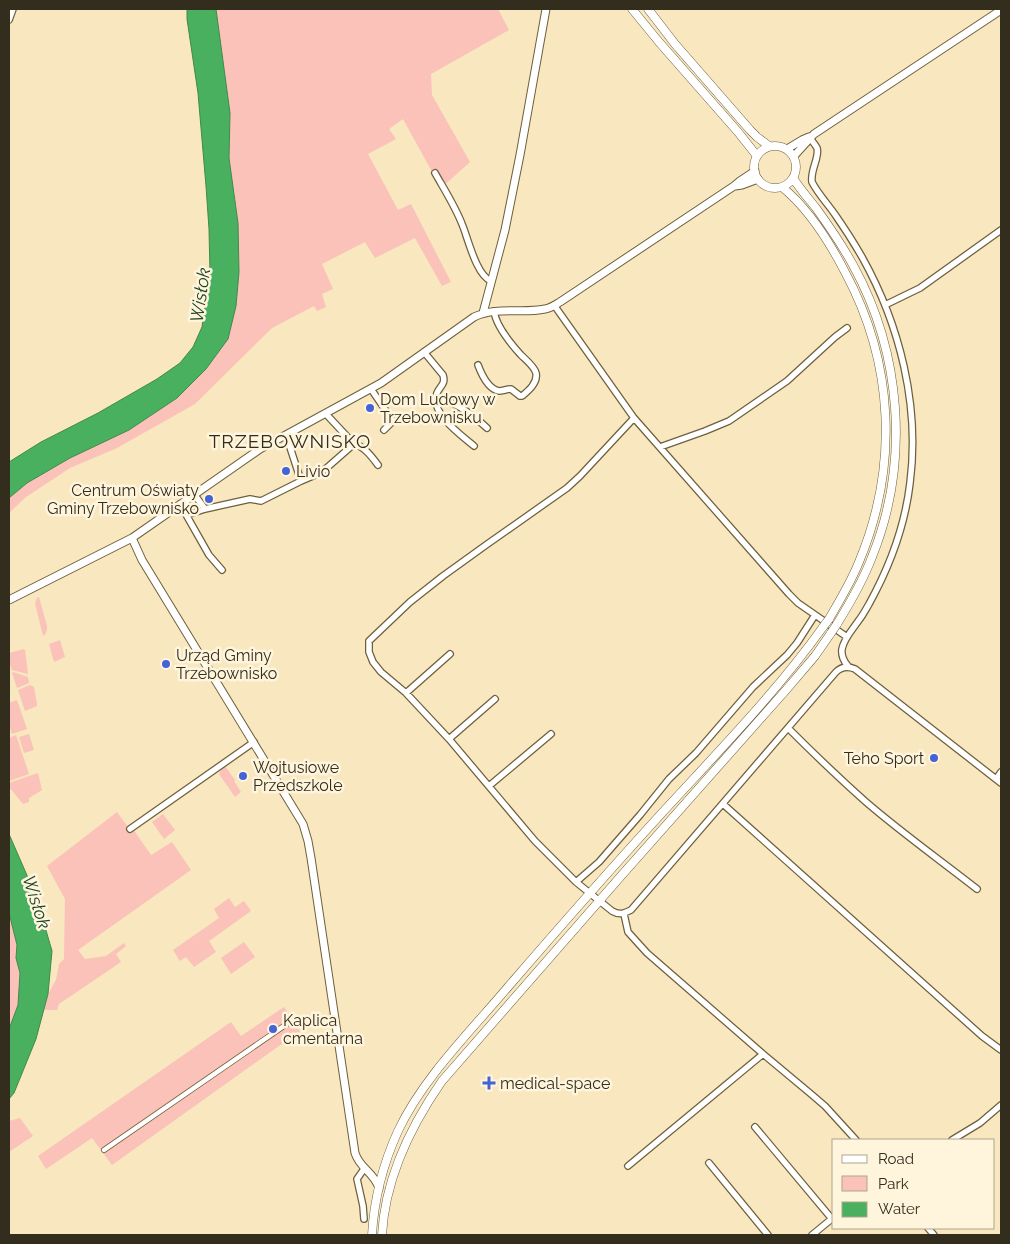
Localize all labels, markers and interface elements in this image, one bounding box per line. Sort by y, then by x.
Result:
water label: Wisłok [186,266,214,324]
place label: Dom Ludowy w Trzebownisku [380,390,496,427]
marker: Dom Ludowy w Trzebownisku [364,402,376,414]
district label: TRZEBOWNISKO [209,430,371,452]
place label: Livio [296,462,330,481]
marker: Livio [280,465,292,477]
place label: Centrum Oświaty Gminy Trzebownisko [47,481,199,518]
marker: Centrum Oświaty Gminy Trzebownisko [203,493,215,505]
place label: Urząd Gminy Trzebownisko [176,646,277,683]
marker: Urząd Gminy Trzebownisko [160,658,172,670]
place label: Teho Sport [844,749,925,768]
marker: Teho Sport [928,752,940,764]
place label: Wojtusiowe Przedszkole [253,758,343,795]
marker: Wojtusiowe Przedszkole [237,770,249,782]
water label: Wisłok [18,873,56,932]
place label: Kaplica cmentarna [283,1011,363,1048]
marker: Kaplica cmentarna [267,1023,279,1035]
place label: medical-space [500,1074,610,1093]
marker: medical-space [482,1076,496,1090]
legend [832,1139,995,1229]
text: Road [878,1150,914,1168]
text: Park [878,1175,909,1193]
text: Water [878,1200,921,1218]

